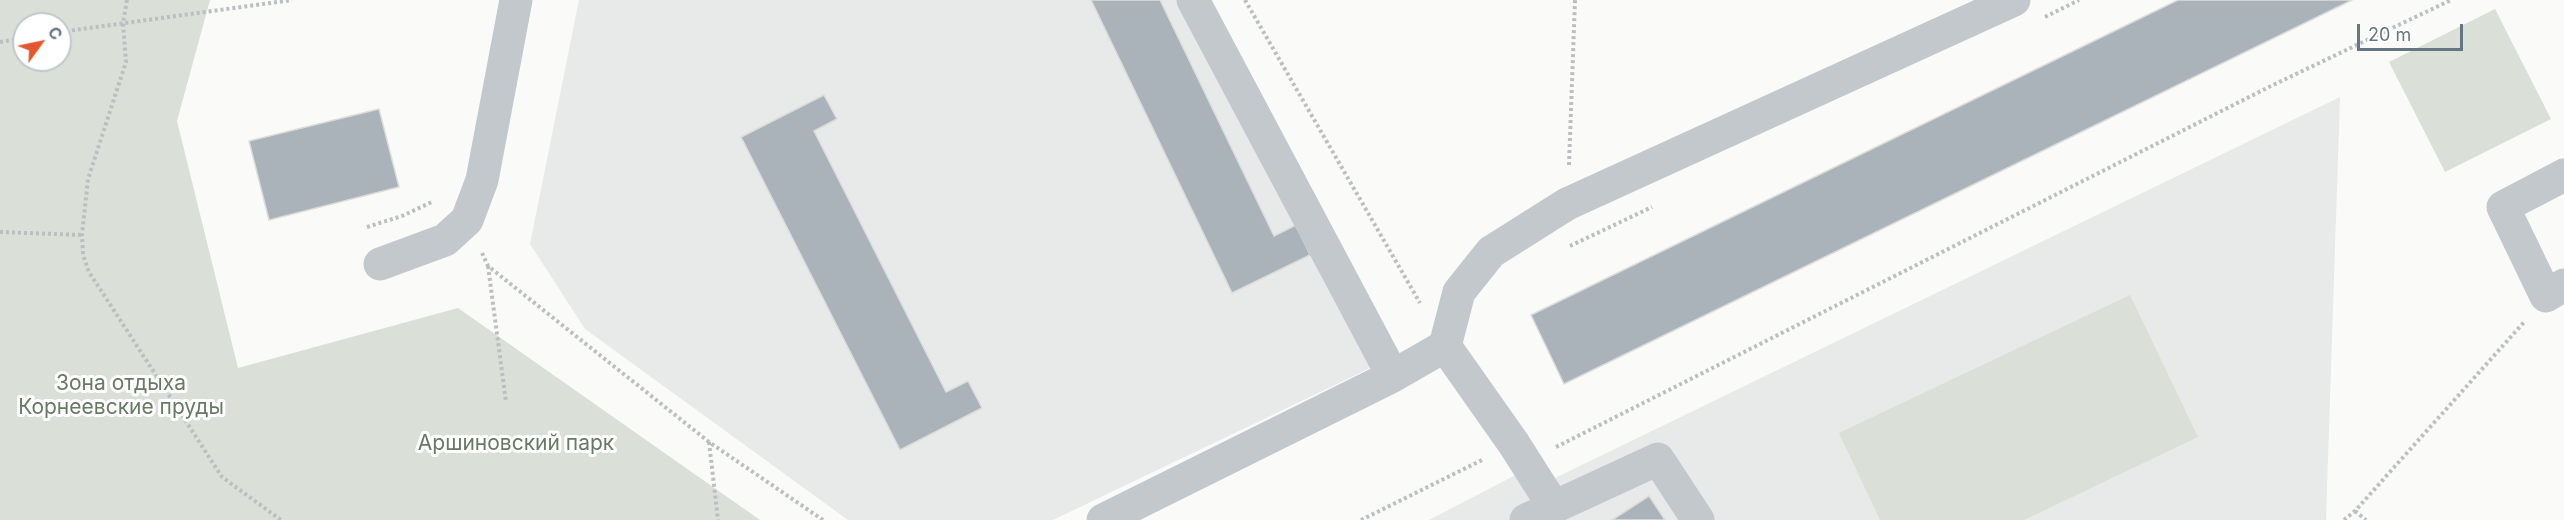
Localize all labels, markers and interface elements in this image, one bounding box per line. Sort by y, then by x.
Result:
north arrow [12,12,72,72]
scale bar [2360,12,2466,50]
text: С [44,23,67,44]
text: 20 m [2368,24,2411,45]
park label: Зона отдыха Корнеевские пруды [18,371,224,421]
park label: Аршиновский парк [418,431,614,457]

